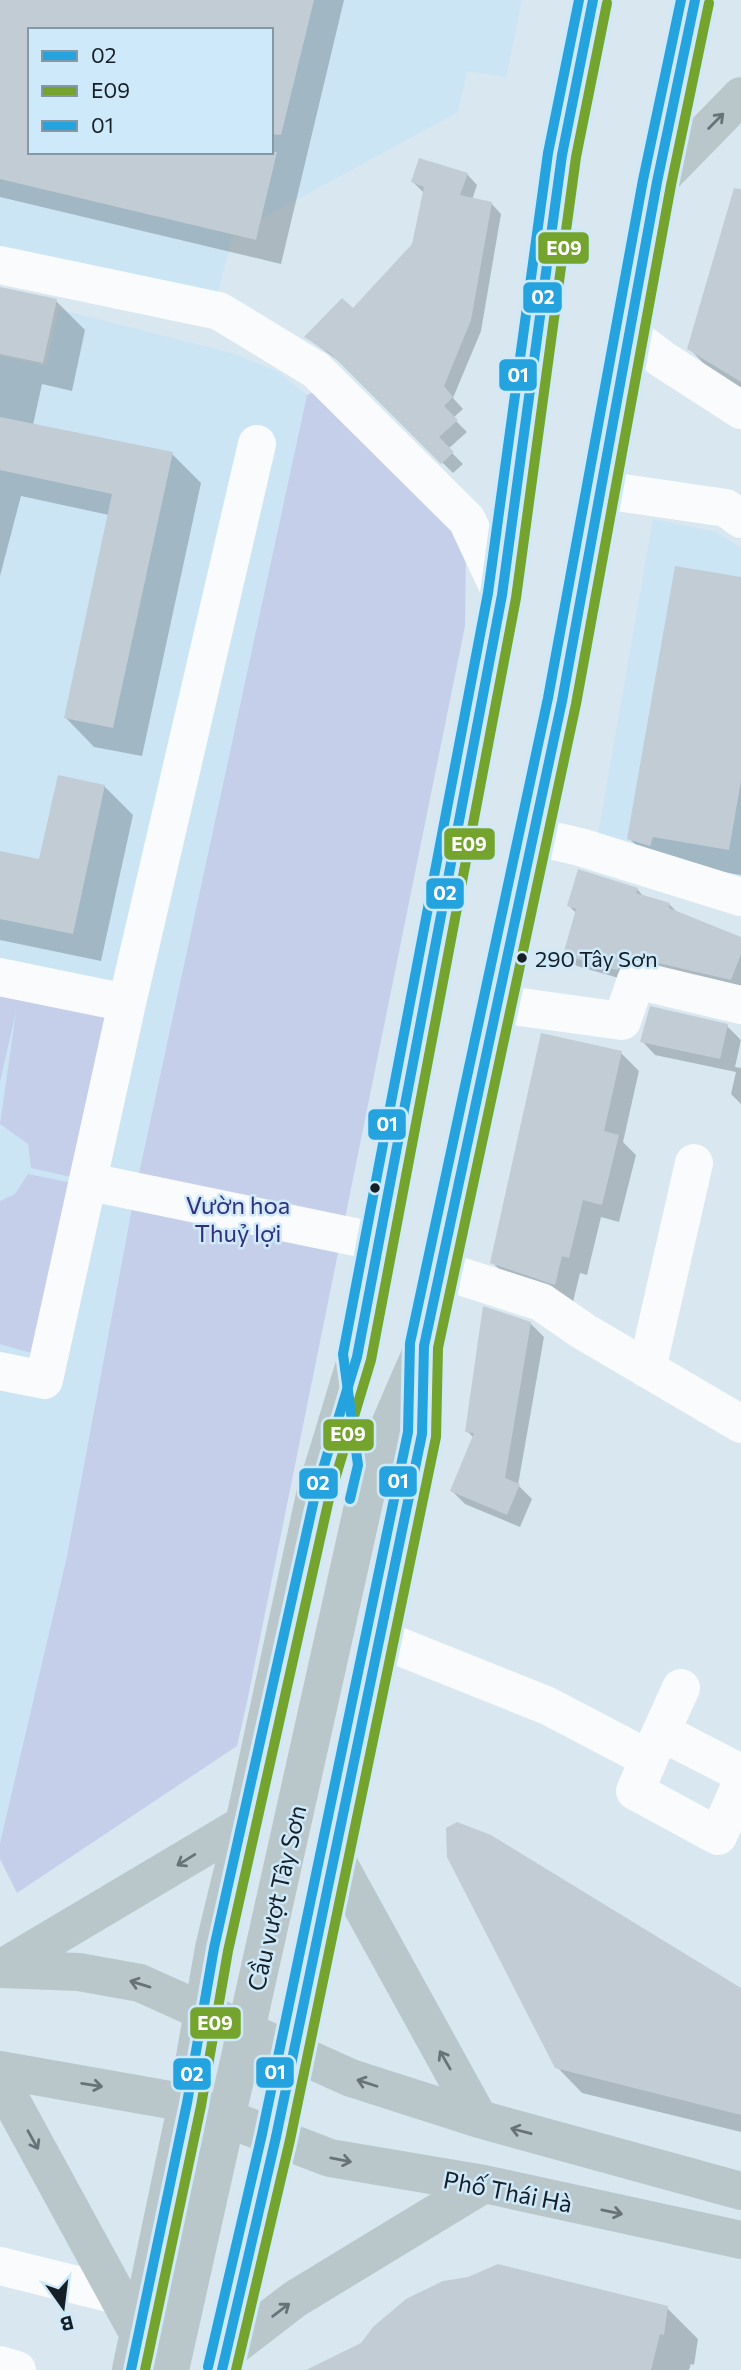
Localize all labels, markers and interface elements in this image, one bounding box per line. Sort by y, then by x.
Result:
legend [28,28,273,154]
text: 02 [91,42,116,67]
text: E09 [91,77,130,102]
text: 01 [91,112,114,137]
one-way arrow [707,113,724,130]
line badge: E09 [537,231,590,265]
text: E09 [546,236,582,259]
line badge: 02 [522,281,563,314]
text: 02 [531,285,555,308]
line badge: 01 [498,358,538,392]
text: 01 [507,363,529,386]
line badge: E09 [443,827,496,861]
text: E09 [451,832,487,855]
line badge: 02 [425,877,465,910]
text: 02 [433,881,457,904]
place label: 290 Tây Sơn [535,945,658,972]
marker: 290 Tây Sơn [515,951,529,965]
line badge: 01 [367,1108,407,1141]
text: 01 [376,1112,398,1135]
unlabelled marker [368,1181,382,1195]
park label: Vườn hoa Thuỷ lợi [186,1190,290,1247]
line badge: E09 [322,1418,375,1452]
text: E09 [330,1422,366,1445]
line badge: 01 [378,1465,418,1498]
line badge: 02 [298,1467,339,1500]
text: 01 [387,1469,409,1492]
text: 02 [306,1471,330,1494]
street label: Cầu vượt Tây Sơn [241,1802,311,1994]
one-way arrow [177,1853,197,1867]
one-way arrow [129,1977,151,1990]
line badge: E09 [189,2006,242,2040]
text: E09 [197,2011,233,2034]
one-way arrow [438,2050,452,2070]
line badge: 01 [255,2056,295,2089]
line badge: 02 [172,2057,212,2091]
text: 01 [264,2060,286,2083]
text: 02 [180,2062,204,2085]
one-way arrow [356,2076,378,2089]
one-way arrow [80,2079,103,2092]
one-way arrow [510,2124,533,2137]
one-way arrow [26,2129,40,2149]
one-way arrow [329,2154,351,2167]
street label: Phố Thái Hà [441,2164,575,2218]
one-way arrow [600,2206,623,2220]
north arrow [28,2272,98,2342]
one-way arrow [271,2303,289,2318]
text: B [58,2311,76,2337]

